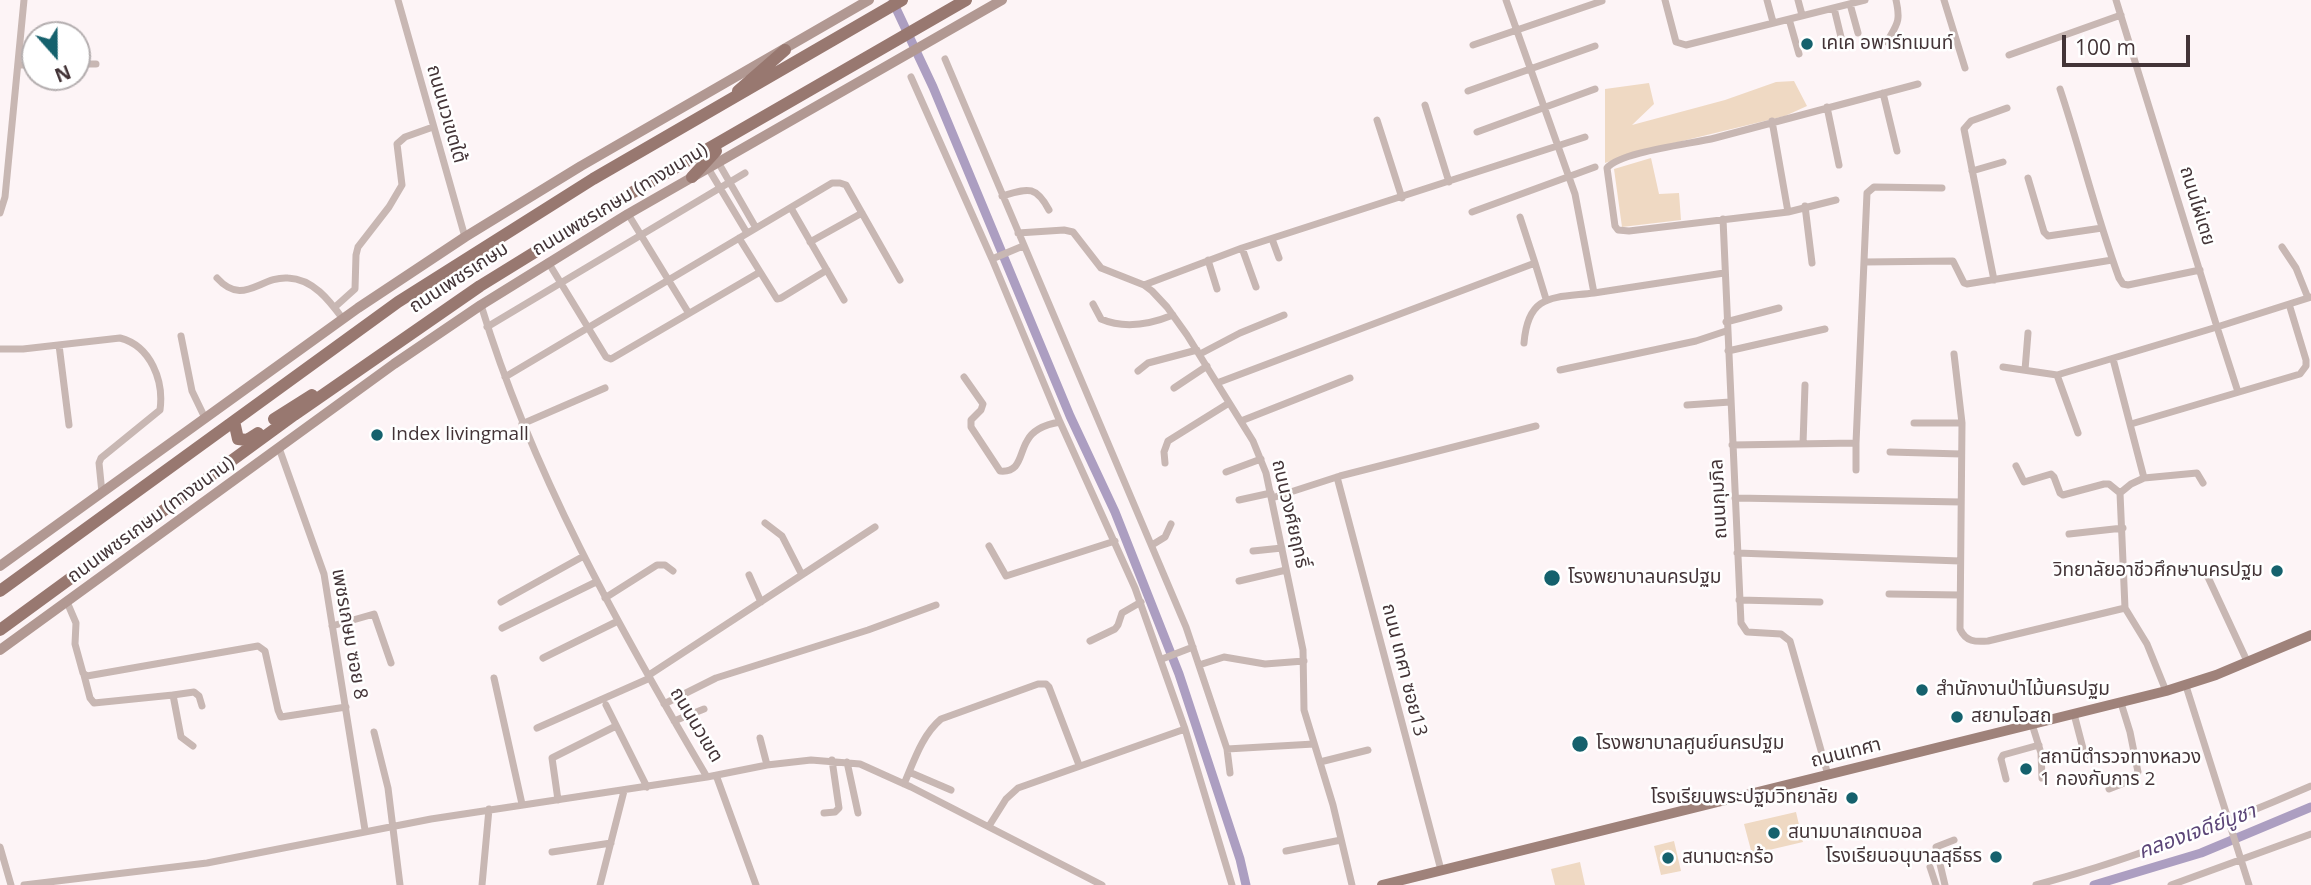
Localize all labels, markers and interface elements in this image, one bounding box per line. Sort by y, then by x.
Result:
north arrow [21,21,91,91]
scale bar [2066,21,2194,65]
place label: เคเค อพาร์ทเมนท์ [1821,33,1953,55]
text: 100 m [2075,33,2136,61]
marker: เคเค อพาร์ทเมนท์ [1799,36,1815,52]
text: N [51,59,75,89]
street label: ถนนนวเขตใต้ [421,62,471,166]
street label: ถนนเพชรเกษม (ทางขนาน) [528,139,712,261]
street label: ถนนไผ่เตย [2174,164,2220,248]
street label: ถนนเพชรเกษม [405,237,513,319]
place label: Index livingmall [391,424,529,446]
marker: Index livingmall [369,427,385,443]
street label: ถนนเพชรเกษม (ทางขนาน) [63,452,239,588]
street label: ถนนวงศ์ยฤทธิ์ [1266,457,1314,571]
street label: ถนนกุมภิล [1706,458,1732,540]
place label: วิทยาลัยอาชีวศึกษานครปฐม [2053,560,2263,582]
marker: วิทยาลัยอาชีวศึกษานครปฐม [2269,563,2285,579]
street label: เพชรเกษม ซอย 8 [326,567,372,701]
place label: โรงพยาบาลนครปฐม [1568,567,1722,589]
marker: โรงพยาบาลนครปฐม [1542,568,1562,588]
street label: ถนน เทศา ซอย13 [1376,601,1432,739]
place label: สำนักงานป่าไม้นครปฐม [1936,679,2110,701]
marker: สำนักงานป่าไม้นครปฐม [1914,682,1930,698]
street label: ถนนนวเขต [665,683,727,767]
place label: สยามโอสถ [1971,706,2051,728]
marker: สยามโอสถ [1949,709,1965,725]
place label: โรงพยาบาลศูนย์นครปฐม [1596,733,1784,755]
street label: ถนนเทศา [1809,733,1883,773]
marker: โรงพยาบาลศูนย์นครปฐม [1570,734,1590,754]
place label: สถานีตำรวจทางหลวง 1 กองกับการ 2 [2040,747,2201,791]
marker: สถานีตำรวจทางหลวง 1 กองกับการ 2 [2018,761,2034,777]
place label: โรงเรียนพระปฐมวิทยาลัย [1651,787,1838,809]
marker: โรงเรียนพระปฐมวิทยาลัย [1844,790,1860,806]
water label: คลองเจดีย์บูชา [2135,799,2259,865]
place label: สนามบาสเกตบอล [1788,822,1922,844]
marker: สนามบาสเกตบอล [1766,825,1782,841]
place label: โรงเรียนอนุบาลสุธีธร [1826,846,1982,868]
place label: สนามตะกร้อ [1682,847,1774,869]
marker: โรงเรียนอนุบาลสุธีธร [1988,849,2004,865]
marker: สนามตะกร้อ [1660,850,1676,866]

